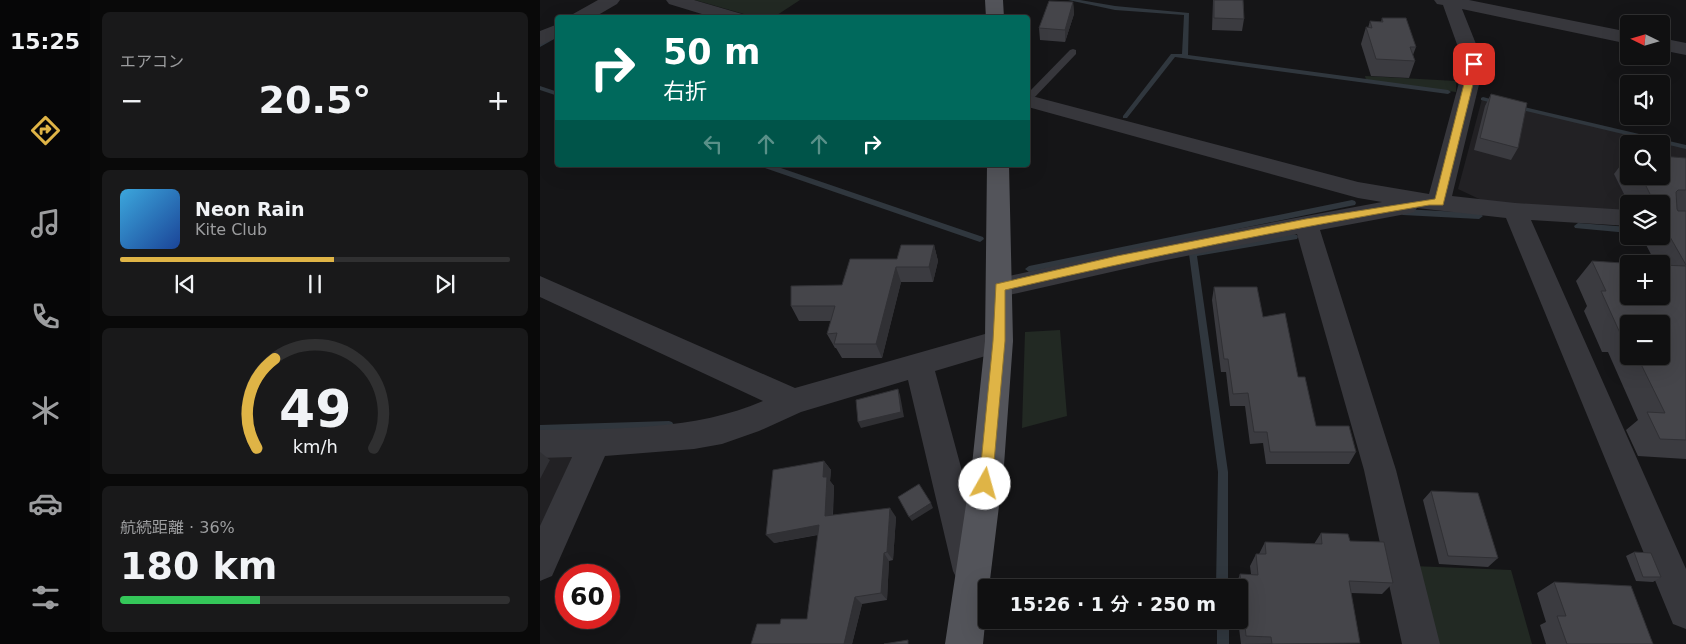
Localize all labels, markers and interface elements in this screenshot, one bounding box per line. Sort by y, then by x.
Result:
north arrow [1620,15,1670,65]
map controls [1620,15,1670,365]
text: 15:25 [10,29,80,54]
text: 50 m [663,32,760,72]
icon: right [580,35,645,100]
pin [1453,43,1495,85]
icon: arrive [1460,50,1488,78]
text: エアコン [120,52,184,71]
button: sound [1620,75,1670,125]
text: 20.5° [259,78,371,122]
text: 右折 [663,79,707,104]
text: − [120,84,143,117]
text: + [487,84,510,117]
icon: directions [28,113,63,148]
icon: left [699,130,727,158]
icon: ahead [752,130,780,158]
icon: ahead [805,130,833,158]
icon: right [858,130,886,158]
button: search [1620,135,1670,185]
button: layers [1620,195,1670,245]
text: Neon Rain [195,198,304,220]
icon: music [28,206,63,241]
text: Kite Club [195,220,267,239]
button: + [1620,255,1670,305]
icon: previous [171,270,199,298]
icon: pause [301,270,329,298]
icon: next [431,270,459,298]
icon: phone [28,299,63,334]
button: − [1620,315,1670,365]
text: 49 [279,379,351,439]
icon: climate [28,393,63,428]
text: km/h [292,436,338,457]
position arrow [958,457,1010,509]
icon: car [28,486,63,521]
text: 航続距離 · 36% [120,518,235,537]
text: 180 km [120,544,277,588]
speed limit sign: 60 [555,564,620,629]
icon: filters [28,580,63,615]
text: 15:26 · 1 分 · 250 m [1010,593,1216,615]

